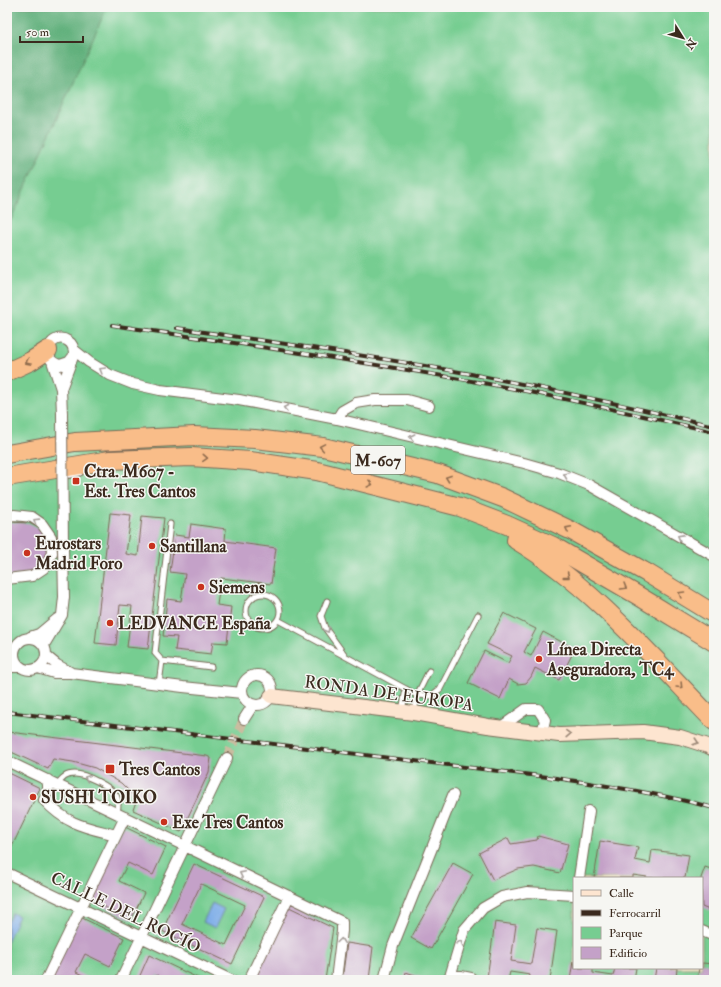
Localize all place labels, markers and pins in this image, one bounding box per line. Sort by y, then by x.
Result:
place label: Ctra. M607 - Est. Tres Cantos [84,461,196,502]
marker: Ctra. M607 - Est. Tres Cantos [71,476,81,486]
place label: Eurostars Madrid Foro [34,533,122,574]
place label: Santillana [160,536,228,557]
marker: Santillana [147,541,157,551]
marker: Eurostars Madrid Foro [22,548,32,558]
place label: Siemens [209,577,265,598]
marker: Siemens [196,582,206,592]
place label: LEDVANCE España [118,613,272,635]
marker: LEDVANCE España [105,618,115,628]
place label: Línea Directa Aseguradora, TC4 [546,639,675,681]
marker: Línea Directa Aseguradora, TC4 [534,654,544,664]
place label: Tres Cantos [118,759,200,780]
marker: Tres Cantos [104,763,116,775]
place label: SUSHI TOIKO [41,787,157,808]
marker: SUSHI TOIKO [28,792,38,802]
place label: Exe Tres Cantos [172,812,284,833]
marker: Exe Tres Cantos [159,817,169,827]

